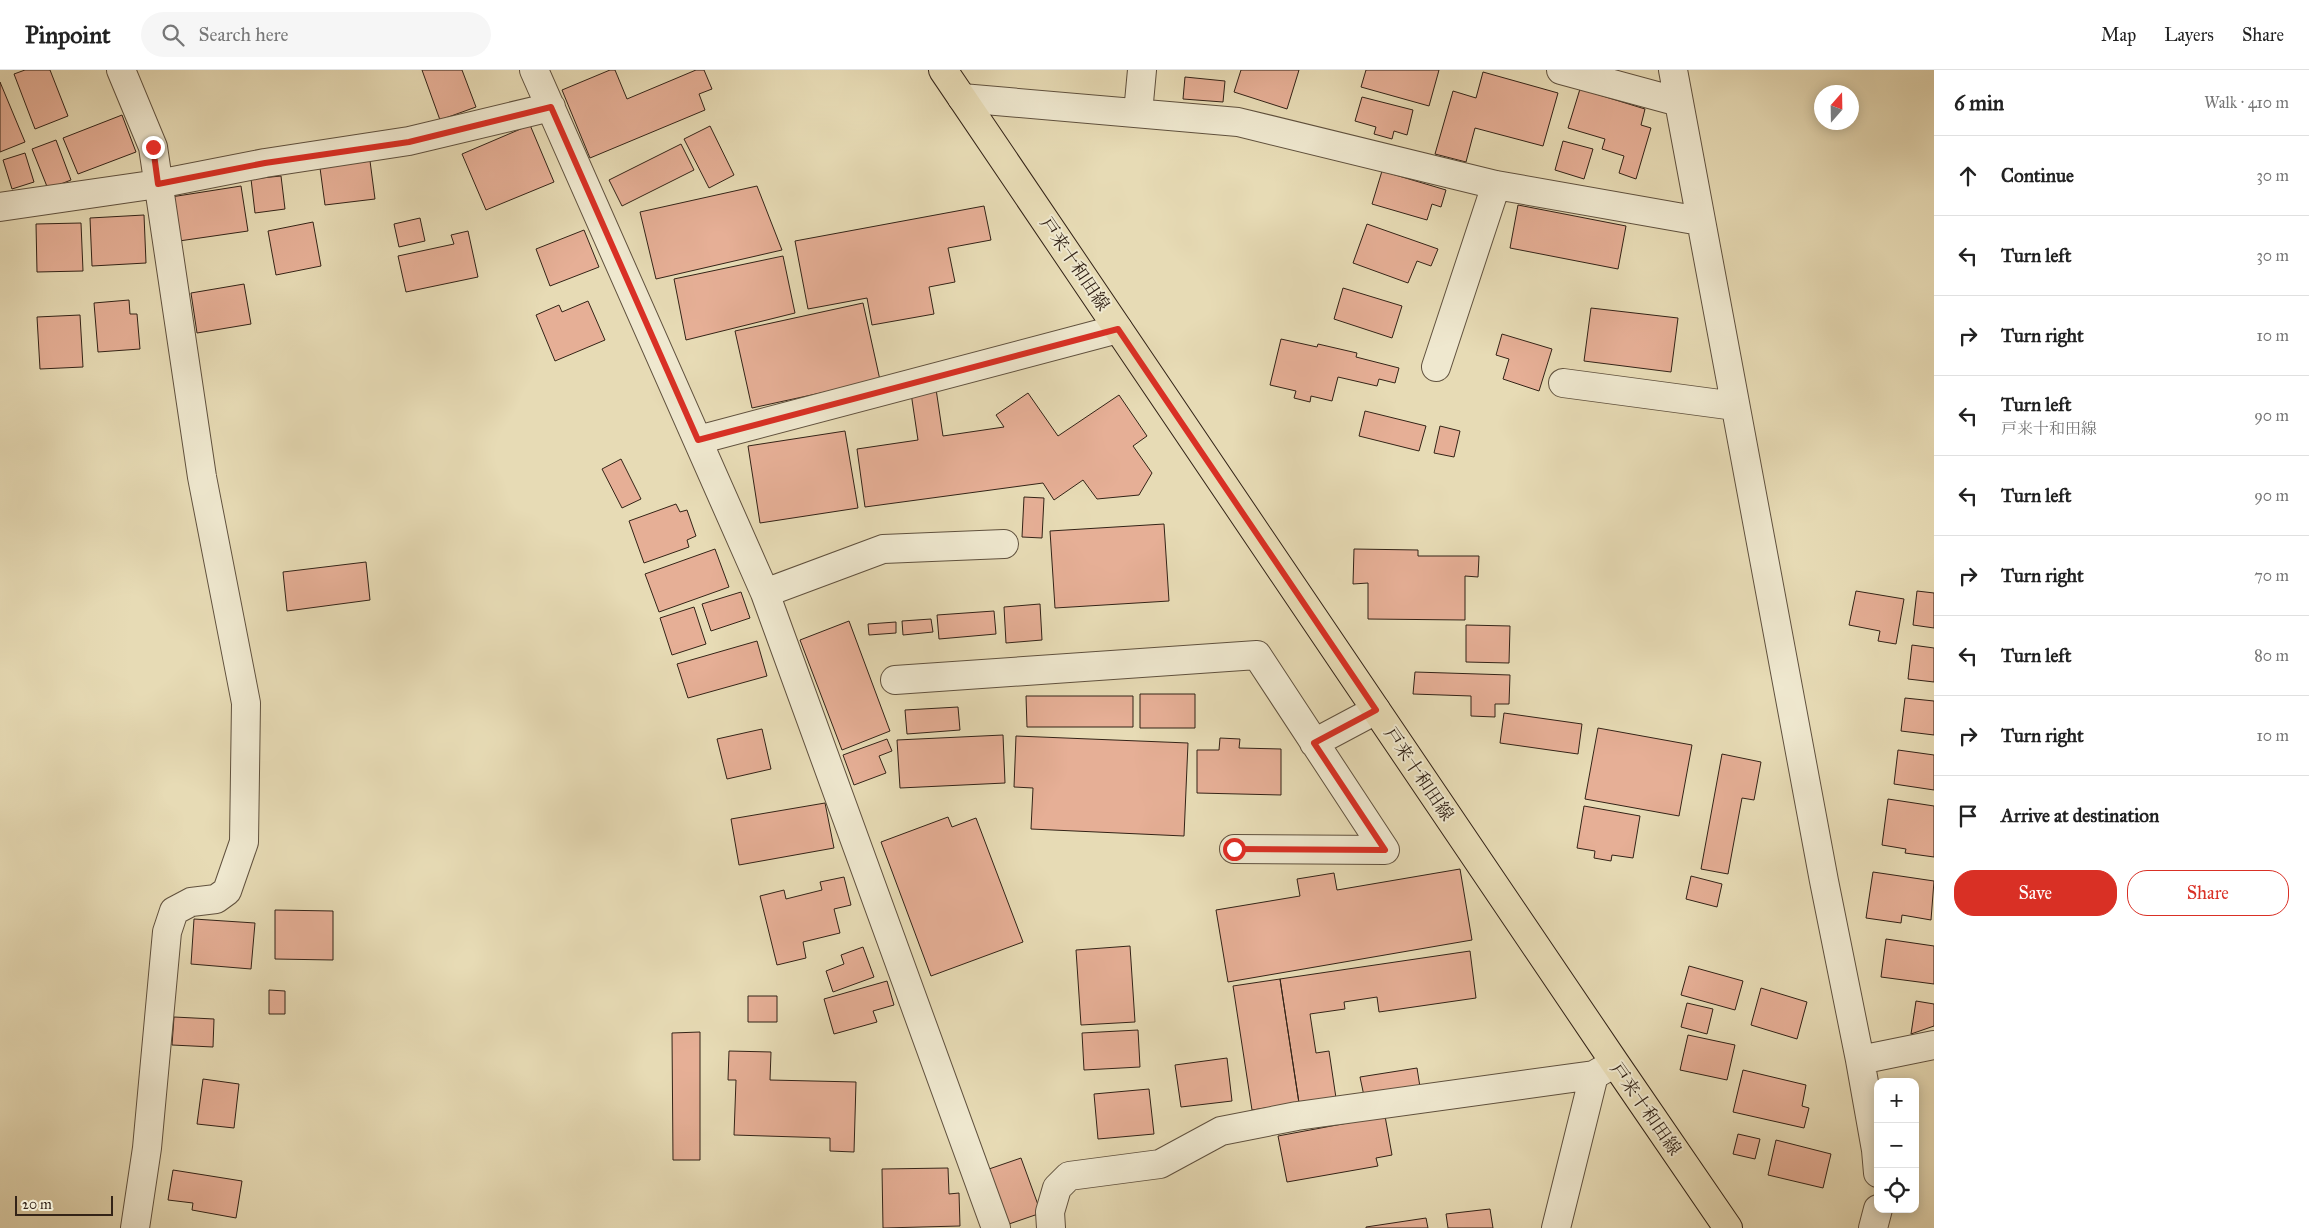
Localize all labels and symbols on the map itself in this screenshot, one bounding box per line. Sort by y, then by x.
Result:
north arrow [1814,85,1859,130]
route end [142,136,165,159]
street label: 戸来十和田線 [1036,213,1114,315]
street label: 戸来十和田線 [1380,723,1458,825]
route start [1223,838,1246,861]
street label: 戸来十和田線 [1606,1058,1686,1160]
scale bar [15,1193,112,1216]

